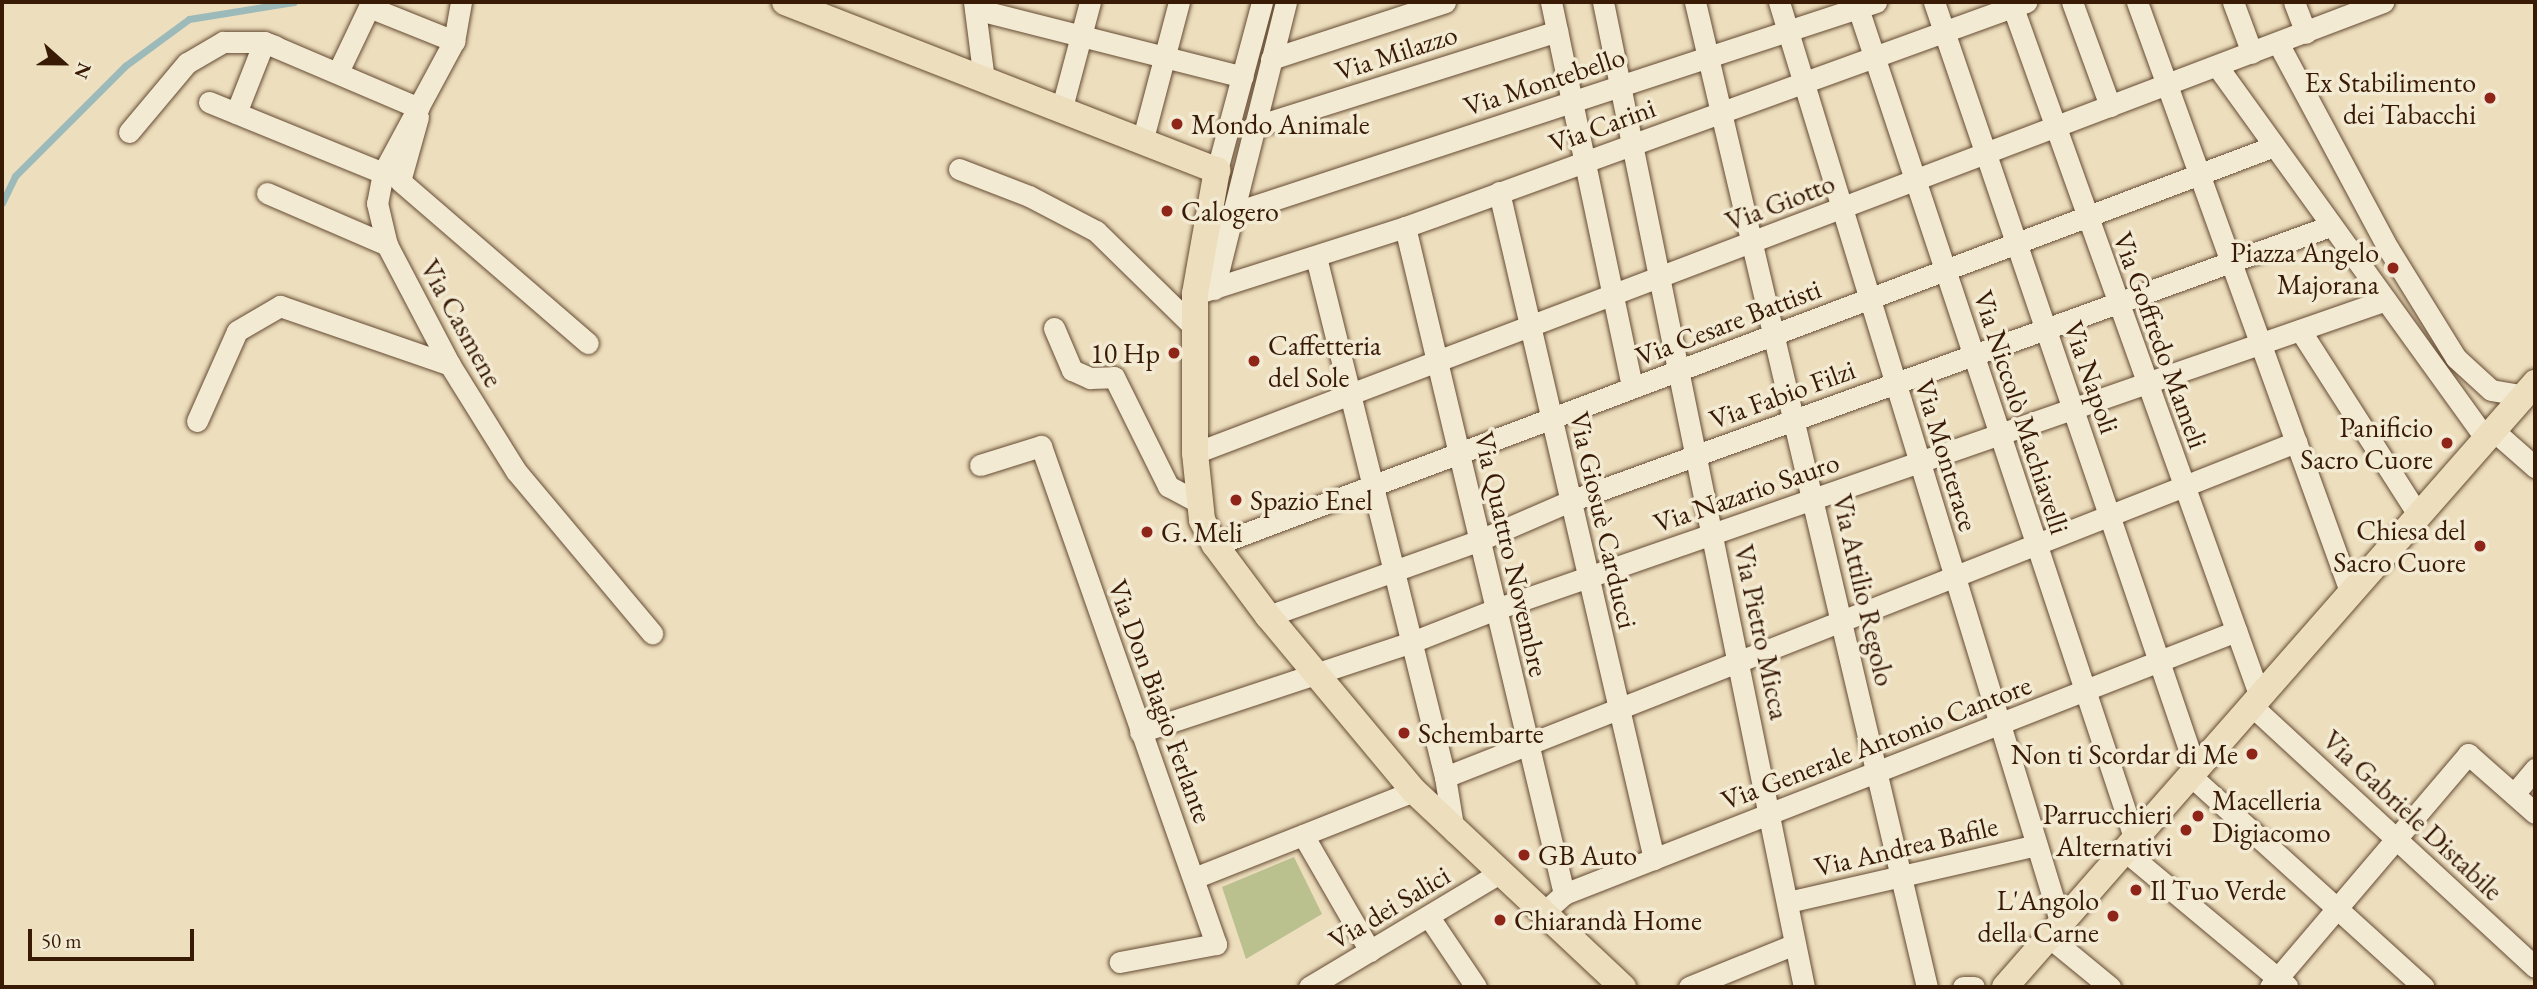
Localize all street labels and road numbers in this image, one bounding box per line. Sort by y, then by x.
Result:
street label: Via Milazzo [1331,17,1461,87]
street label: Via Montebello [1459,39,1629,123]
street label: Via Carini [1544,90,1660,160]
street label: Via Giotto [1721,166,1839,238]
street label: Via Goffredo Mameli [2106,227,2216,453]
street label: Via Casmene [413,253,511,393]
street label: Via Cesare Battisti [1631,271,1825,373]
street label: Via Niccolò Machiavelli [1967,286,2077,538]
street label: Via Napoli [2057,316,2127,438]
street label: Via Fabio Filzi [1705,352,1859,436]
street label: Via Monterace [1908,375,1986,535]
street label: Via Giosuè Carducci [1563,408,1645,632]
street label: Via Quattro Novembre [1467,428,1557,680]
street label: Via Nazario Sauro [1649,444,1843,540]
street label: Via Attilio Regolo [1826,491,1902,689]
street label: Via Pietro Micca [1727,542,1797,722]
street label: Via Don Biagio Ferlante [1101,575,1221,827]
street label: Via Generale Antonio Cantore [1716,667,2036,817]
street label: Via Gabriele Distabile [2316,723,2510,907]
street label: Via Andrea Bafile [1811,809,2001,883]
street label: Via dei Salici [1322,858,1456,956]

